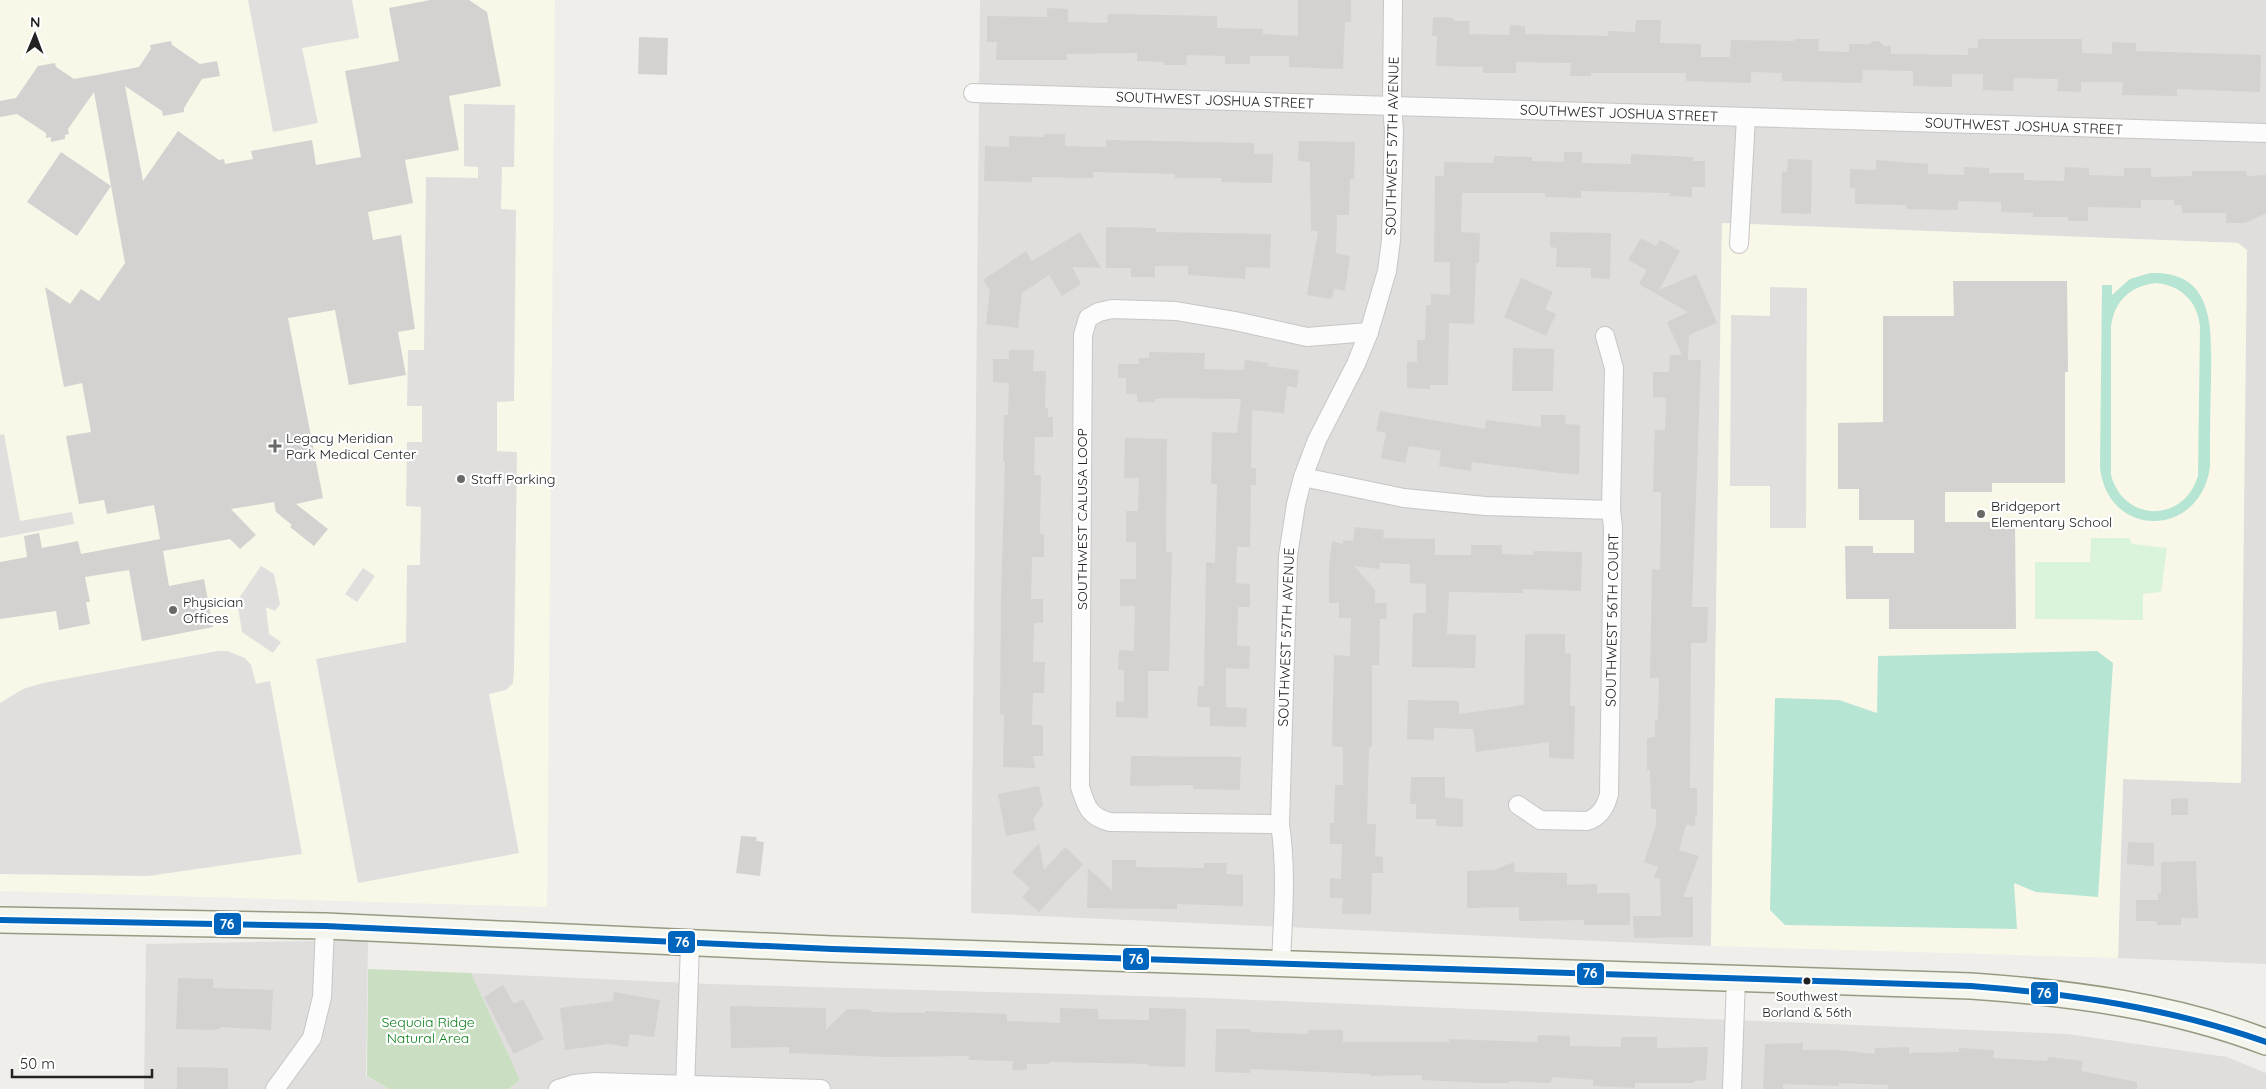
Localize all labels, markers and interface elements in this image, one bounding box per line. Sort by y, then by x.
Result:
north arrow [10,10,60,60]
text: N [30,13,41,31]
street label: SOUTHWEST 57TH AVENUE [1381,56,1403,236]
street label: SOUTHWEST JOSHUA STREET [1116,88,1314,112]
street label: SOUTHWEST JOSHUA STREET [1520,101,1718,125]
street label: SOUTHWEST JOSHUA STREET [1925,114,2123,138]
street label: SOUTHWEST CALUSA LOOP [1073,428,1091,610]
place label: Legacy Meridian Park Medical Center [286,429,417,463]
marker: Legacy Meridian Park Medical Center [268,439,282,453]
place label: Staff Parking [471,470,555,488]
marker: Staff Parking [455,473,467,485]
place label: Bridgeport Elementary School [1991,497,2112,531]
marker: Bridgeport Elementary School [1975,508,1987,520]
street label: SOUTHWEST 56TH COURT [1601,533,1623,707]
street label: SOUTHWEST 57TH AVENUE [1274,547,1298,727]
place label: Physician Offices [183,593,243,627]
marker: Physician Offices [167,604,179,616]
line badge: 76 [213,912,242,936]
text: 76 [219,915,235,933]
line badge: 76 [667,930,696,954]
text: 76 [674,933,690,951]
line badge: 76 [1122,947,1150,971]
text: 76 [1128,950,1144,968]
line badge: 76 [1576,962,1605,986]
text: 76 [1582,964,1598,982]
marker: Southwest Borland & 56th [1802,976,1812,986]
line badge: 76 [2030,981,2059,1005]
text: 76 [2036,984,2052,1002]
place label: Southwest Borland & 56th [1762,988,1852,1020]
park label: Sequoia Ridge Natural Area [381,1013,475,1047]
scale bar [12,1046,152,1078]
text: 50 m [20,1054,55,1073]

